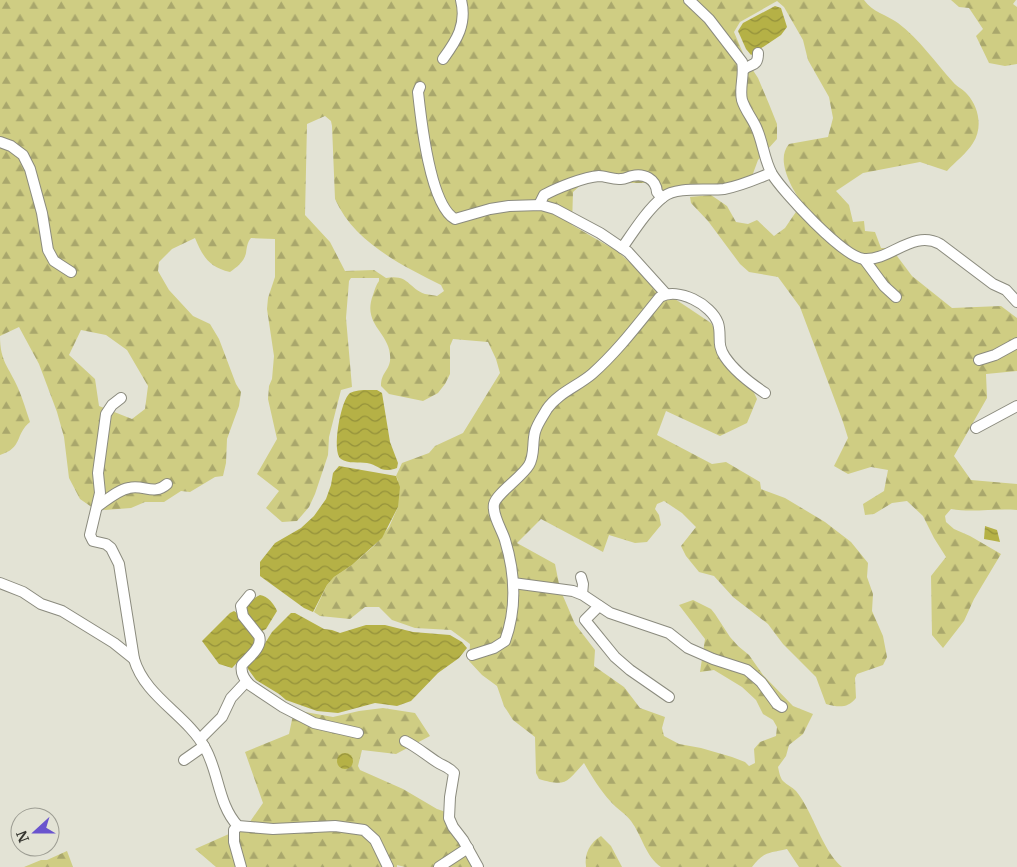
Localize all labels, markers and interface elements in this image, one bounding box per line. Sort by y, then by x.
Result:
north arrow [10,807,60,857]
text: N [12,828,33,845]

